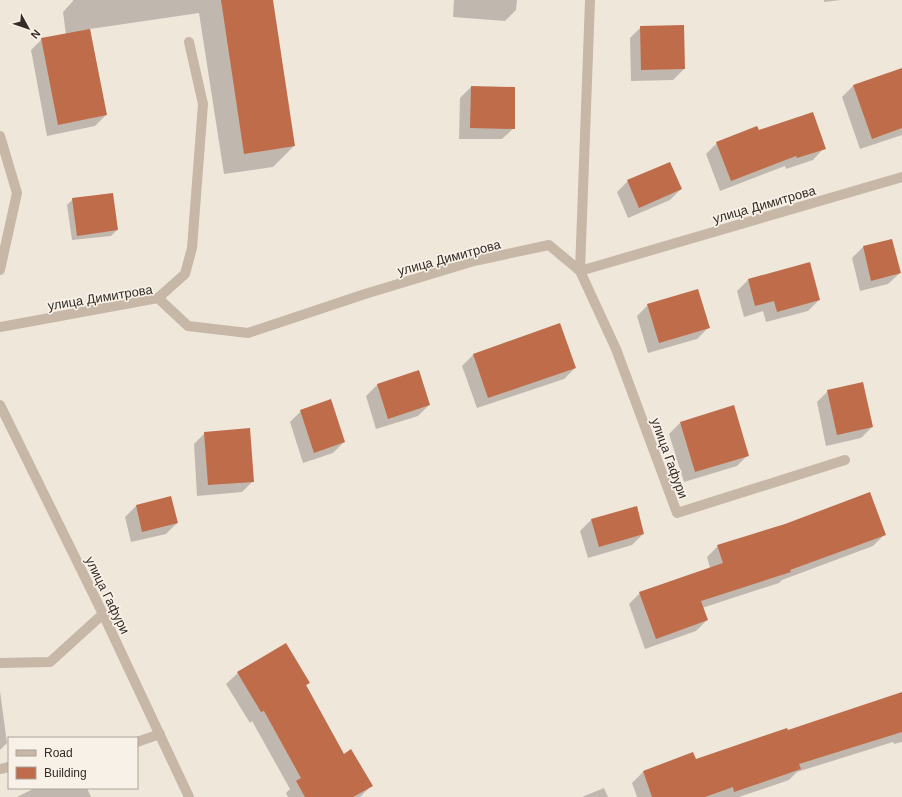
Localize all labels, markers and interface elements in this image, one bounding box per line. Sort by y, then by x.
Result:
north arrow [8,8,48,48]
text: N [28,28,43,41]
street label: улица Димитрова [711,182,818,226]
street label: улица Димитрова [396,236,503,278]
street label: улица Димитрова [47,282,154,313]
street label: улица Гафури [648,416,691,500]
street label: улица Гафури [82,554,133,636]
legend [8,737,138,789]
text: Road [44,746,73,760]
text: Building [44,766,87,780]

